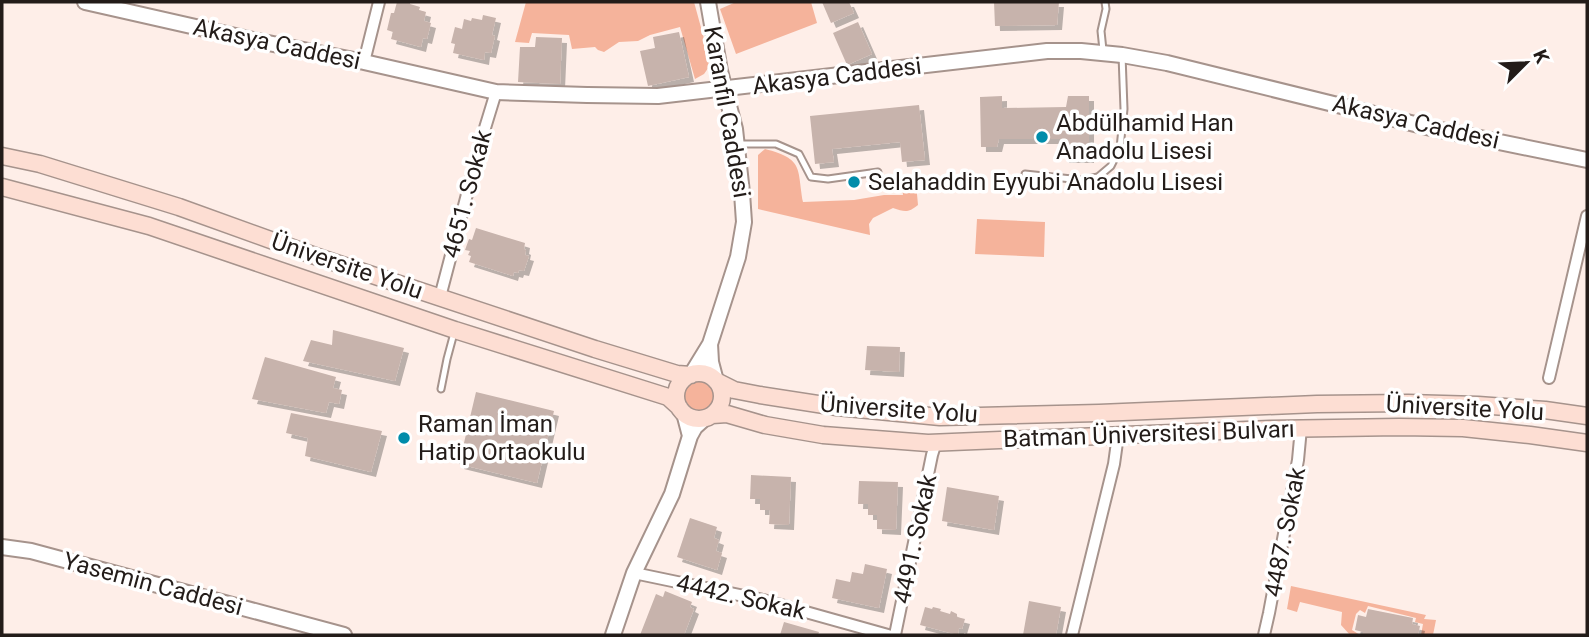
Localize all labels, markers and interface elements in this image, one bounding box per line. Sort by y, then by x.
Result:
street label: Akasya Caddesi [191,13,363,75]
street label: Karanfil Caddesi [698,24,756,200]
north arrow [1491,28,1561,98]
text: K [1528,46,1554,67]
street label: Akasya Caddesi [751,52,923,100]
street label: Akasya Caddesi [1330,89,1502,155]
place label: Abdülhamid Han Anadolu Lisesi [1056,109,1234,165]
street label: 4651. Sokak [436,126,498,261]
marker: Abdülhamid Han Anadolu Lisesi [1034,129,1050,145]
place label: Selahaddin Eyyubi Anadolu Lisesi [868,168,1223,196]
marker: Selahaddin Eyyubi Anadolu Lisesi [846,174,862,190]
street label: Üniversite Yolu [268,227,426,305]
street label: Üniversite Yolu [819,390,979,428]
street label: Üniversite Yolu [1385,390,1545,426]
place label: Raman İman Hatip Ortaokulu [418,410,586,466]
street label: Batman Üniversitesi Bulvarı [1003,415,1295,453]
marker: Raman İman Hatip Ortaokulu [396,430,412,446]
street label: 4487. Sokak [1259,464,1311,599]
street label: 4491. Sokak [888,471,943,606]
street label: Yasemin Caddesi [60,547,246,621]
street label: 4442. Sokak [674,569,809,626]

